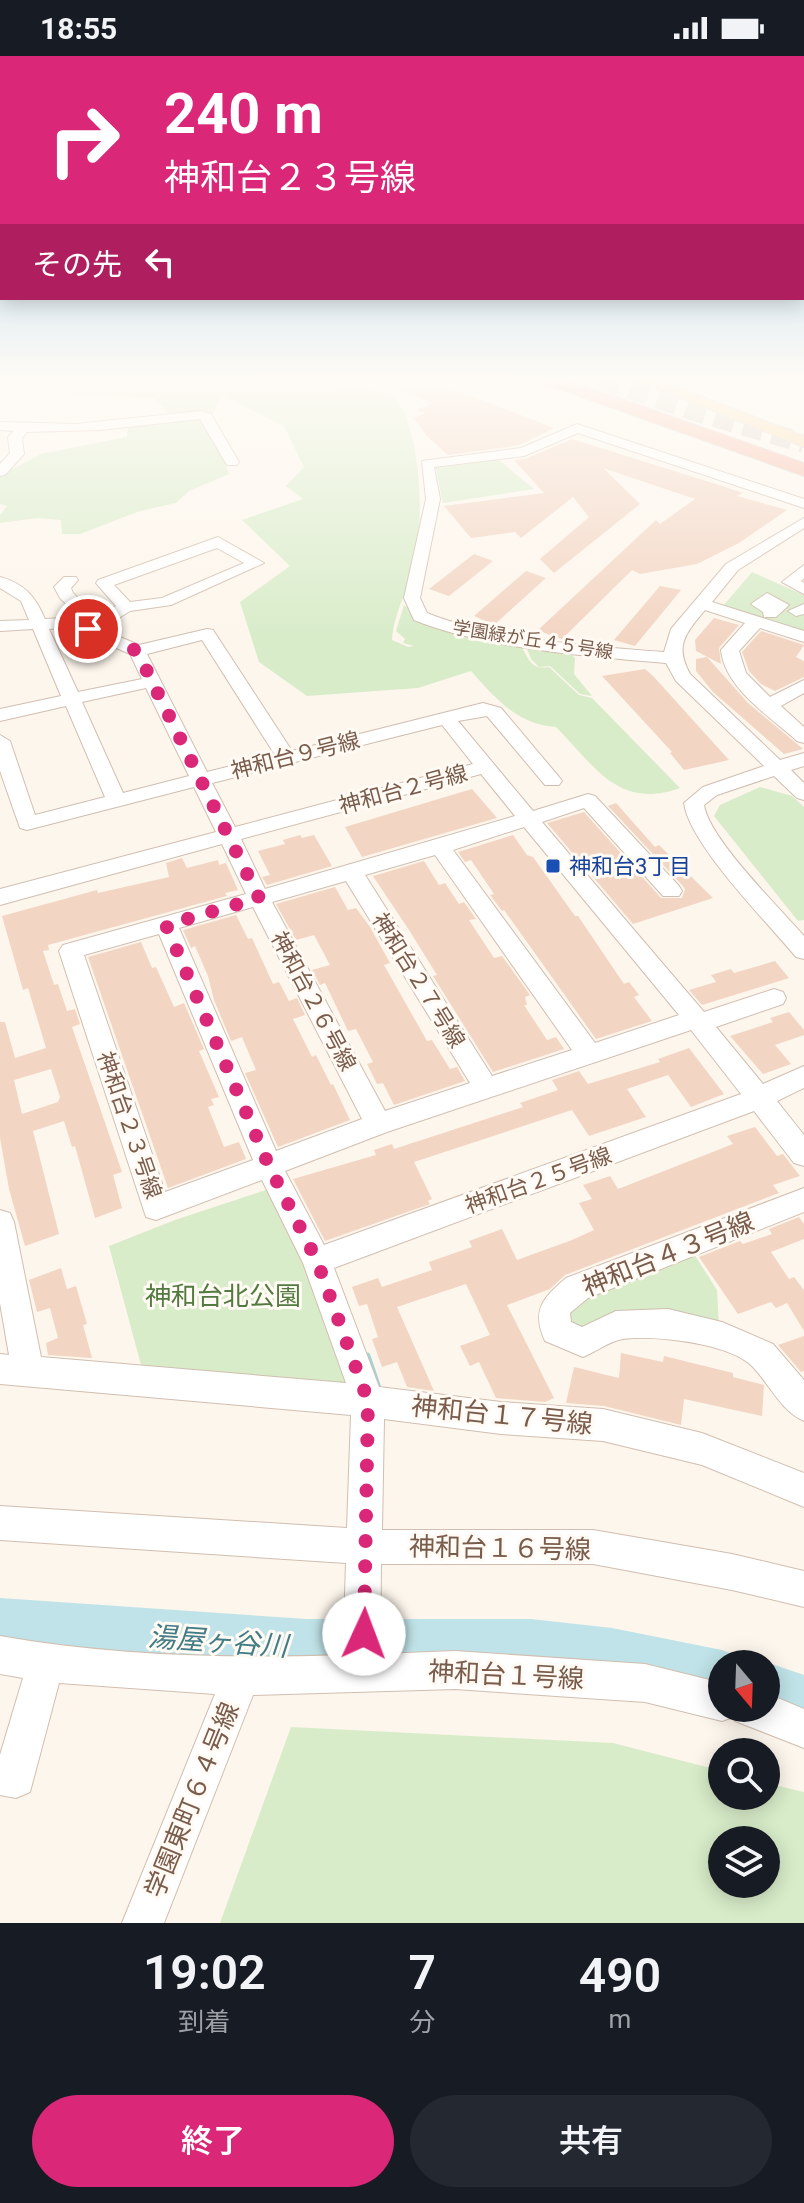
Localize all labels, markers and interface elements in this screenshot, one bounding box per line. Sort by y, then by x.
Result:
text: 18:55 [40,11,117,46]
text: 240 m [164,81,323,147]
icon: right [32,88,136,192]
text: 神和台２３号線 [164,157,416,199]
icon: left [138,240,182,284]
text: その先 [32,247,122,282]
pin [54,595,122,663]
icon: arrive [66,607,110,651]
street label: 学園緑が丘４５号線 [451,616,615,663]
street label: 神和台９号線 [228,727,362,784]
street label: 神和台２号線 [336,760,470,819]
place label: 神和台3丁目 [569,854,691,879]
marker: 神和台3丁目 [544,857,562,875]
street label: 神和台２７号線 [367,908,470,1052]
street label: 神和台２６号線 [266,927,361,1075]
street label: 神和台２３号線 [93,1048,166,1202]
street label: 神和台２５号線 [462,1142,615,1219]
street label: 神和台４３号線 [578,1206,758,1302]
park label: 神和台北公園 [145,1281,301,1311]
street label: 神和台１７号線 [410,1391,594,1439]
street label: 神和台１６号線 [409,1531,591,1565]
position arrow [322,1592,406,1676]
water label: 湯屋ヶ谷川 [147,1620,292,1663]
north arrow [708,1650,780,1722]
map controls [708,1650,780,1898]
street label: 神和台１号線 [427,1656,585,1694]
street label: 学園東町６４号線 [139,1698,245,1902]
button: search [708,1738,780,1810]
button: layers [708,1826,780,1898]
text: 19:02 [143,1944,266,2001]
text: 7 [409,1944,436,2001]
text: 490 [579,1947,661,2004]
text: m [609,2004,631,2034]
text: 到着 [178,2007,230,2037]
text: 分 [409,2007,435,2037]
button: 終了 [32,2095,394,2187]
button: 共有 [410,2095,772,2187]

